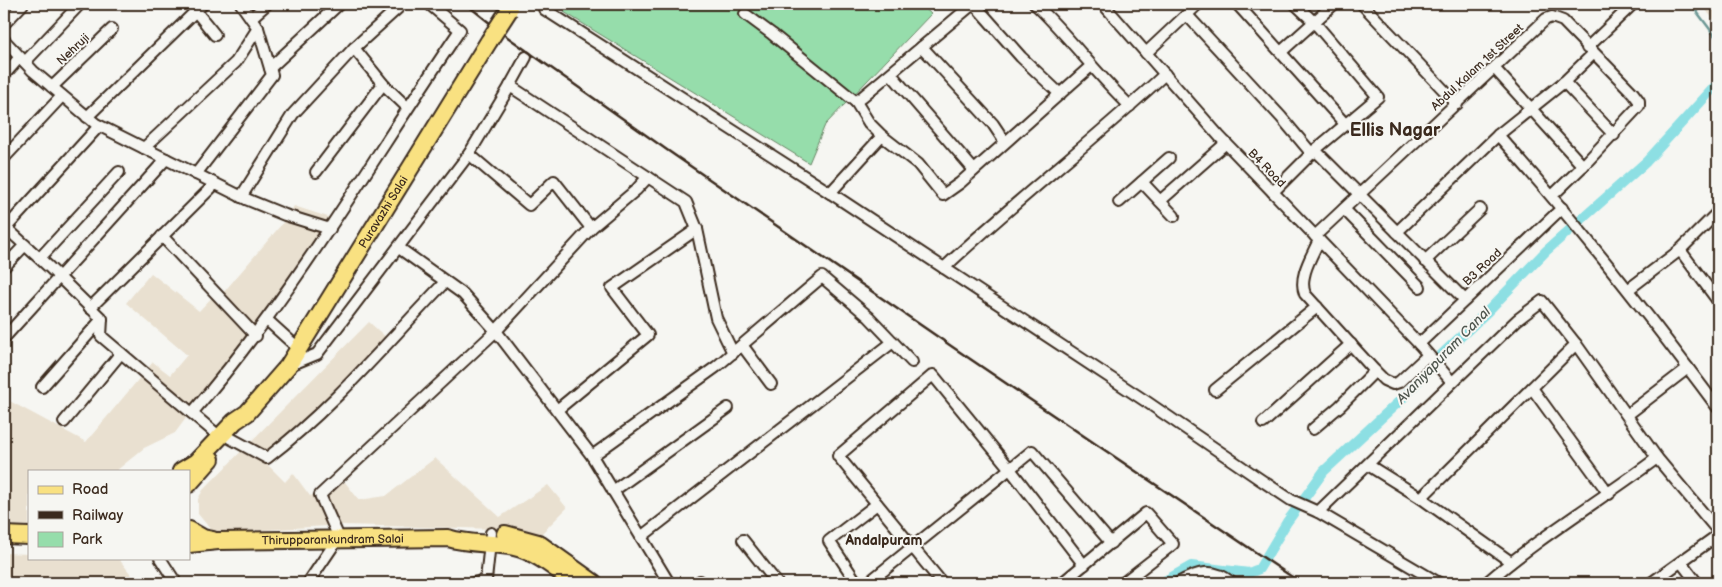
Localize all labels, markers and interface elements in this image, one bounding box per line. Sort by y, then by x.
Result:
street label: Abdul Kalam 1st Street [1428,20,1527,114]
street label: Nehruji [54,30,93,68]
district label: Ellis Nagar [1350,120,1441,141]
street label: B4 Road [1245,146,1289,191]
street label: Puravazhi Salai [356,173,412,251]
street label: B3 Road [1460,245,1505,289]
water label: Avaniyapuram Canal [1392,303,1495,408]
legend [28,470,190,560]
text: Road [72,480,108,499]
text: Railway [72,506,123,525]
text: Park [72,530,103,549]
street label: Thirupparankundram Salai [262,532,404,548]
district label: Andalpuram [845,532,923,549]

